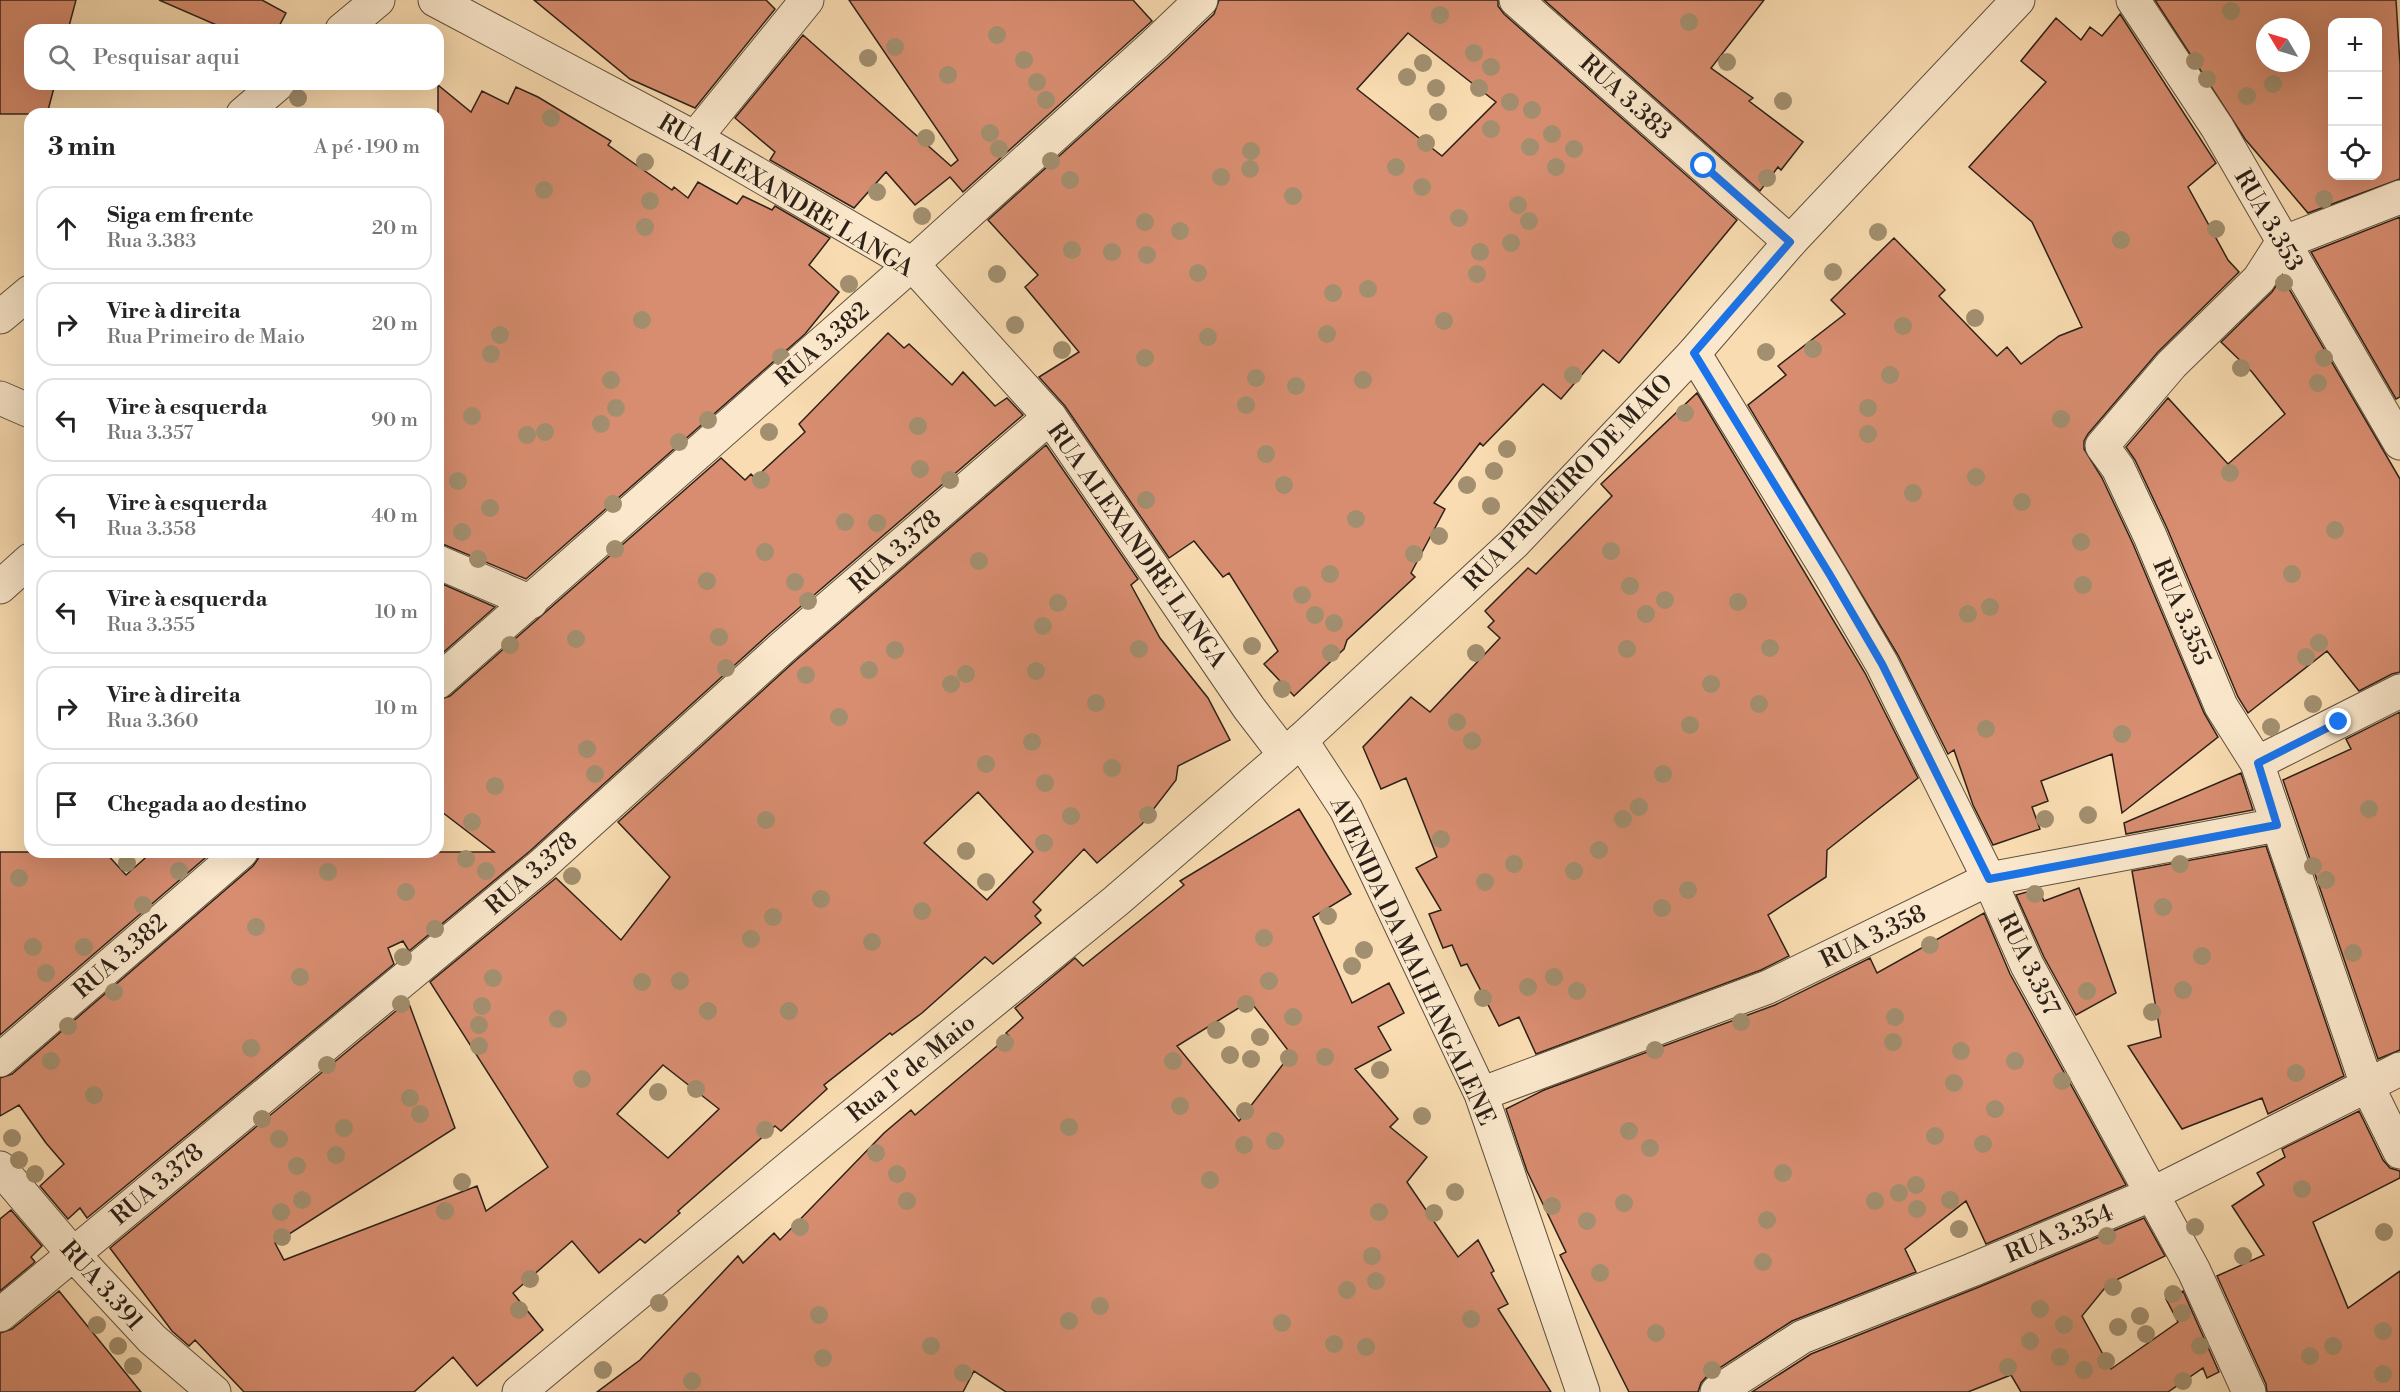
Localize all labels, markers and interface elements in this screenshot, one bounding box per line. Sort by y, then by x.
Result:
north arrow [2256,18,2310,72]
map controls [2328,18,2382,180]
button: + [2328,18,2382,72]
search box [24,24,444,90]
icon: search [45,41,78,74]
text: Pesquisar aqui [93,44,240,71]
street label: RUA 3.383 [1573,48,1678,147]
button: − [2328,72,2382,126]
street label: RUA ALEXANDRE LANGA [652,108,919,284]
button: locate [2328,126,2382,180]
text: 3 min [48,131,116,163]
text: A pé · 190 m [314,135,420,160]
route start [1690,152,1716,178]
street label: RUA 3.353 [2227,164,2309,277]
text: Siga em frente [107,202,254,229]
icon: ahead [50,212,83,245]
text: 20 m [372,216,418,241]
text: Rua 3.383 [107,229,196,254]
street label: RUA 3.382 [770,296,876,394]
text: Vire à direita [107,298,241,325]
icon: right [50,308,83,341]
text: 20 m [372,312,418,337]
text: Rua Primeiro de Maio [107,325,305,350]
street label: RUA PRIMEIRO DE MAIO [1458,368,1680,597]
text: Vire à esquerda [107,394,267,421]
icon: left [50,404,83,437]
text: 90 m [371,408,418,433]
street label: RUA ALEXANDRE LANGA [1040,417,1233,675]
text: Rua 3.357 [107,421,193,446]
text: Vire à esquerda [107,490,267,517]
icon: left [50,500,83,533]
text: 40 m [371,504,418,529]
street label: RUA 3.378 [844,504,948,600]
text: Rua 3.358 [107,517,196,542]
street label: RUA 3.355 [2145,555,2217,670]
text: Vire à esquerda [107,586,267,613]
icon: left [50,596,83,629]
text: 10 m [375,600,418,625]
text: Rua 3.355 [107,613,195,638]
text: Vire à direita [107,682,241,709]
icon: right [50,692,83,725]
text: 10 m [375,696,418,721]
route end [2325,708,2351,734]
text: Rua 3.360 [107,709,198,734]
icon: arrive [50,788,83,821]
text: Chegada ao destino [107,791,307,818]
street label: AVENIDA DA MALHANGALENE [1322,792,1502,1130]
street label: RUA 3.378 [480,826,584,922]
street label: RUA 3.358 [1816,898,1931,975]
street label: RUA 3.382 [68,908,174,1006]
street label: RUA 3.357 [1990,908,2066,1021]
street label: Rua 1º de Maio [841,1008,982,1130]
street label: RUA 3.378 [105,1137,210,1232]
street label: RUA 3.354 [2001,1198,2118,1270]
street label: RUA 3.391 [53,1235,150,1337]

